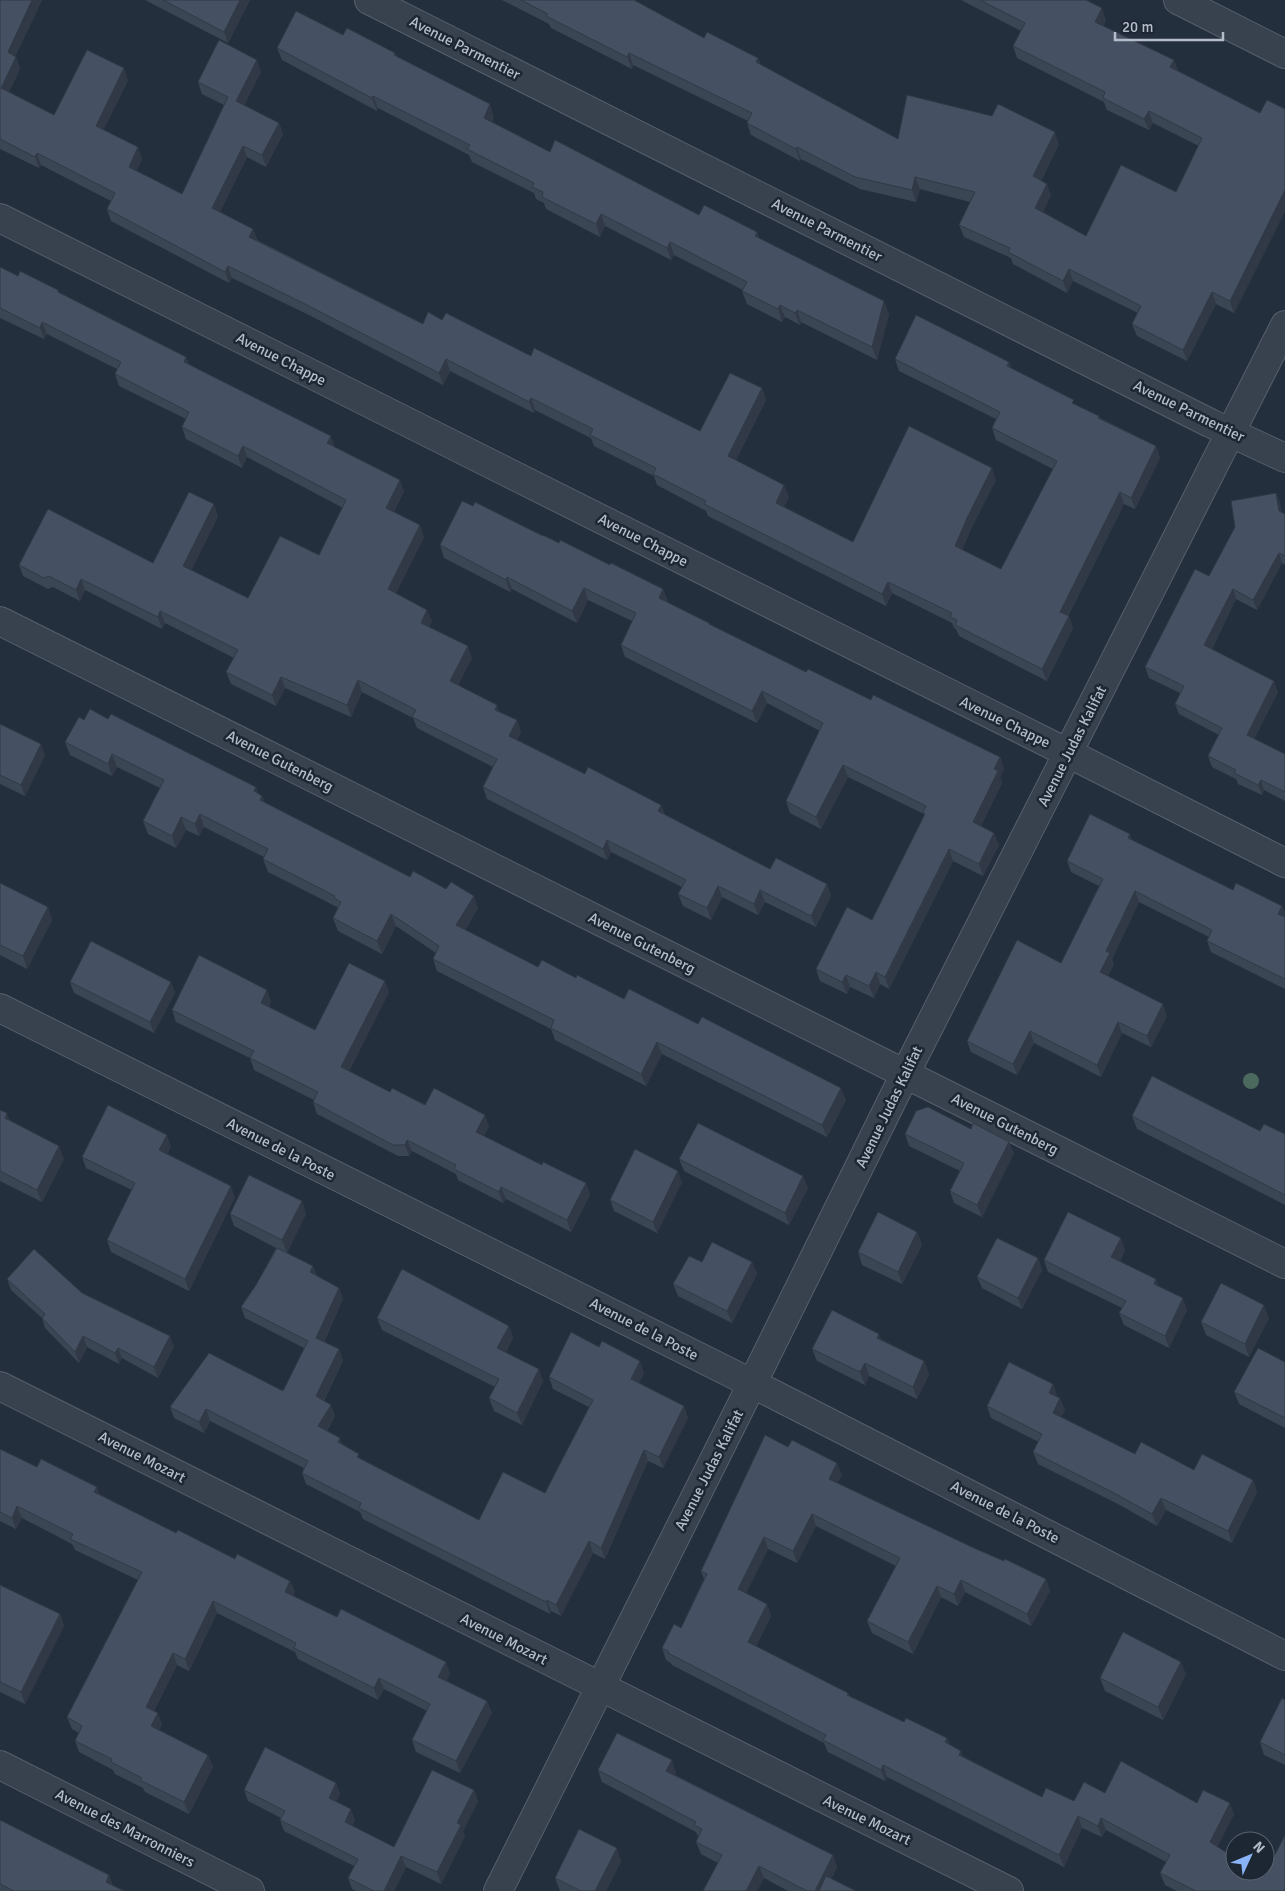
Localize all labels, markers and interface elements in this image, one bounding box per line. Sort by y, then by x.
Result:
scale bar [1115,10,1222,42]
street label: Avenue Parmentier [407,12,524,84]
text: 20 m [1122,18,1153,36]
street label: Avenue Parmentier [769,194,886,266]
street label: Avenue Chappe [233,329,329,389]
street label: Avenue Parmentier [1130,376,1248,446]
street label: Avenue Chappe [595,510,691,570]
street label: Avenue Judas Kalifat [1034,683,1110,809]
street label: Avenue Chappe [957,692,1053,752]
street label: Avenue Gutenberg [224,726,337,796]
street label: Avenue Gutenberg [586,908,699,978]
street label: Avenue Judas Kalifat [852,1043,926,1171]
street label: Avenue Gutenberg [949,1089,1062,1159]
street label: Avenue de la Poste [224,1114,338,1184]
street label: Avenue de la Poste [587,1294,701,1364]
street label: Avenue Judas Kalifat [671,1407,747,1533]
street label: Avenue Mozart [95,1427,189,1487]
street label: Avenue de la Poste [948,1477,1062,1547]
street label: Avenue Mozart [457,1609,551,1669]
street label: Avenue des Marronniers [52,1785,198,1871]
street label: Avenue Mozart [820,1791,914,1849]
north arrow [1225,1831,1275,1881]
text: N [1249,1838,1268,1857]

